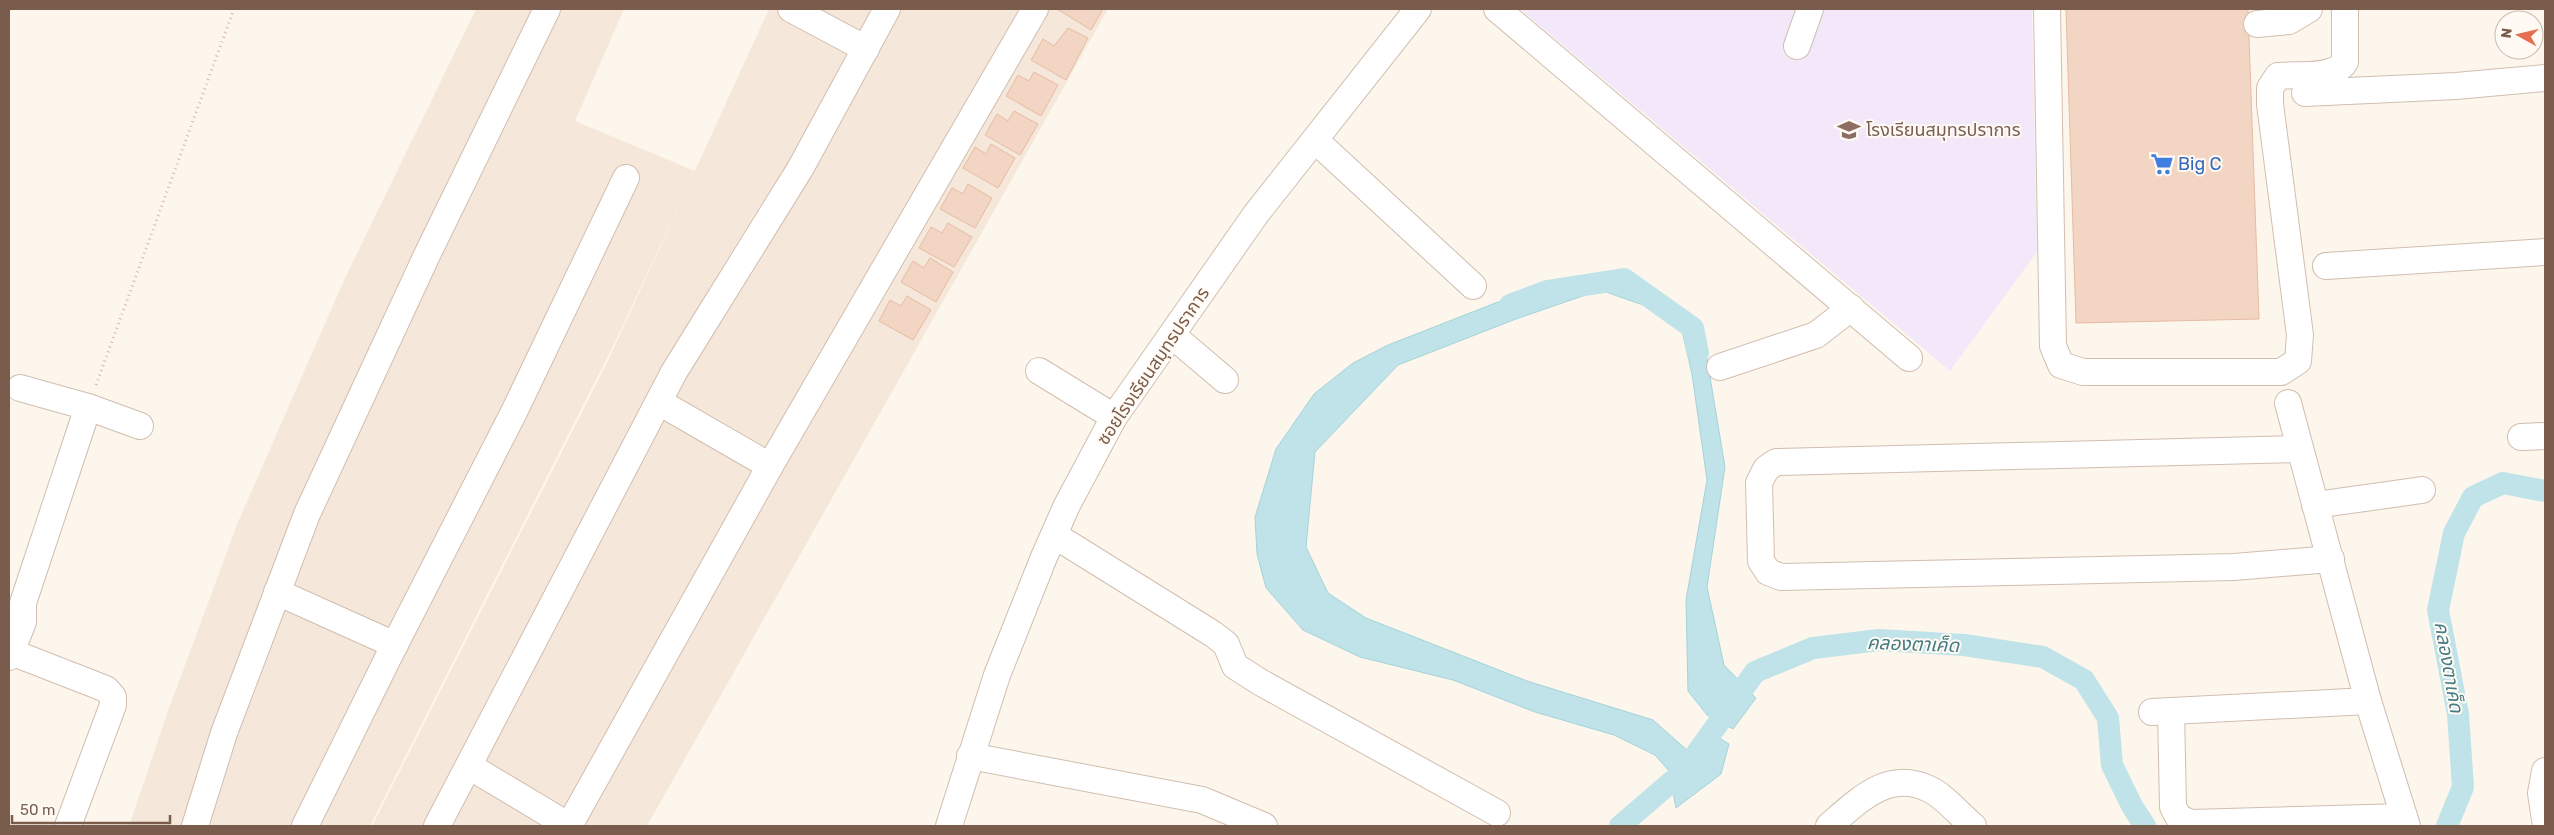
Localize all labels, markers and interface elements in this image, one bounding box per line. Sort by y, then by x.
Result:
north arrow [2494,10,2544,60]
text: N [2498,27,2516,39]
school or university icon: โรงเรียนสมุทรปราการ [1836,117,1862,143]
place label: โรงเรียนสมุทรปราการ [1866,119,2021,141]
supermarket icon: Big C [2149,151,2175,177]
place label: Big C [2178,153,2222,175]
street label: ซอยโรงเรียนสมุทรปราการ [1092,283,1214,449]
water label: คลองตาเค็ด [2430,620,2469,716]
water label: คลองตาเค็ด [1867,631,1961,657]
scale bar [12,792,170,824]
text: 50 m [20,801,55,819]

